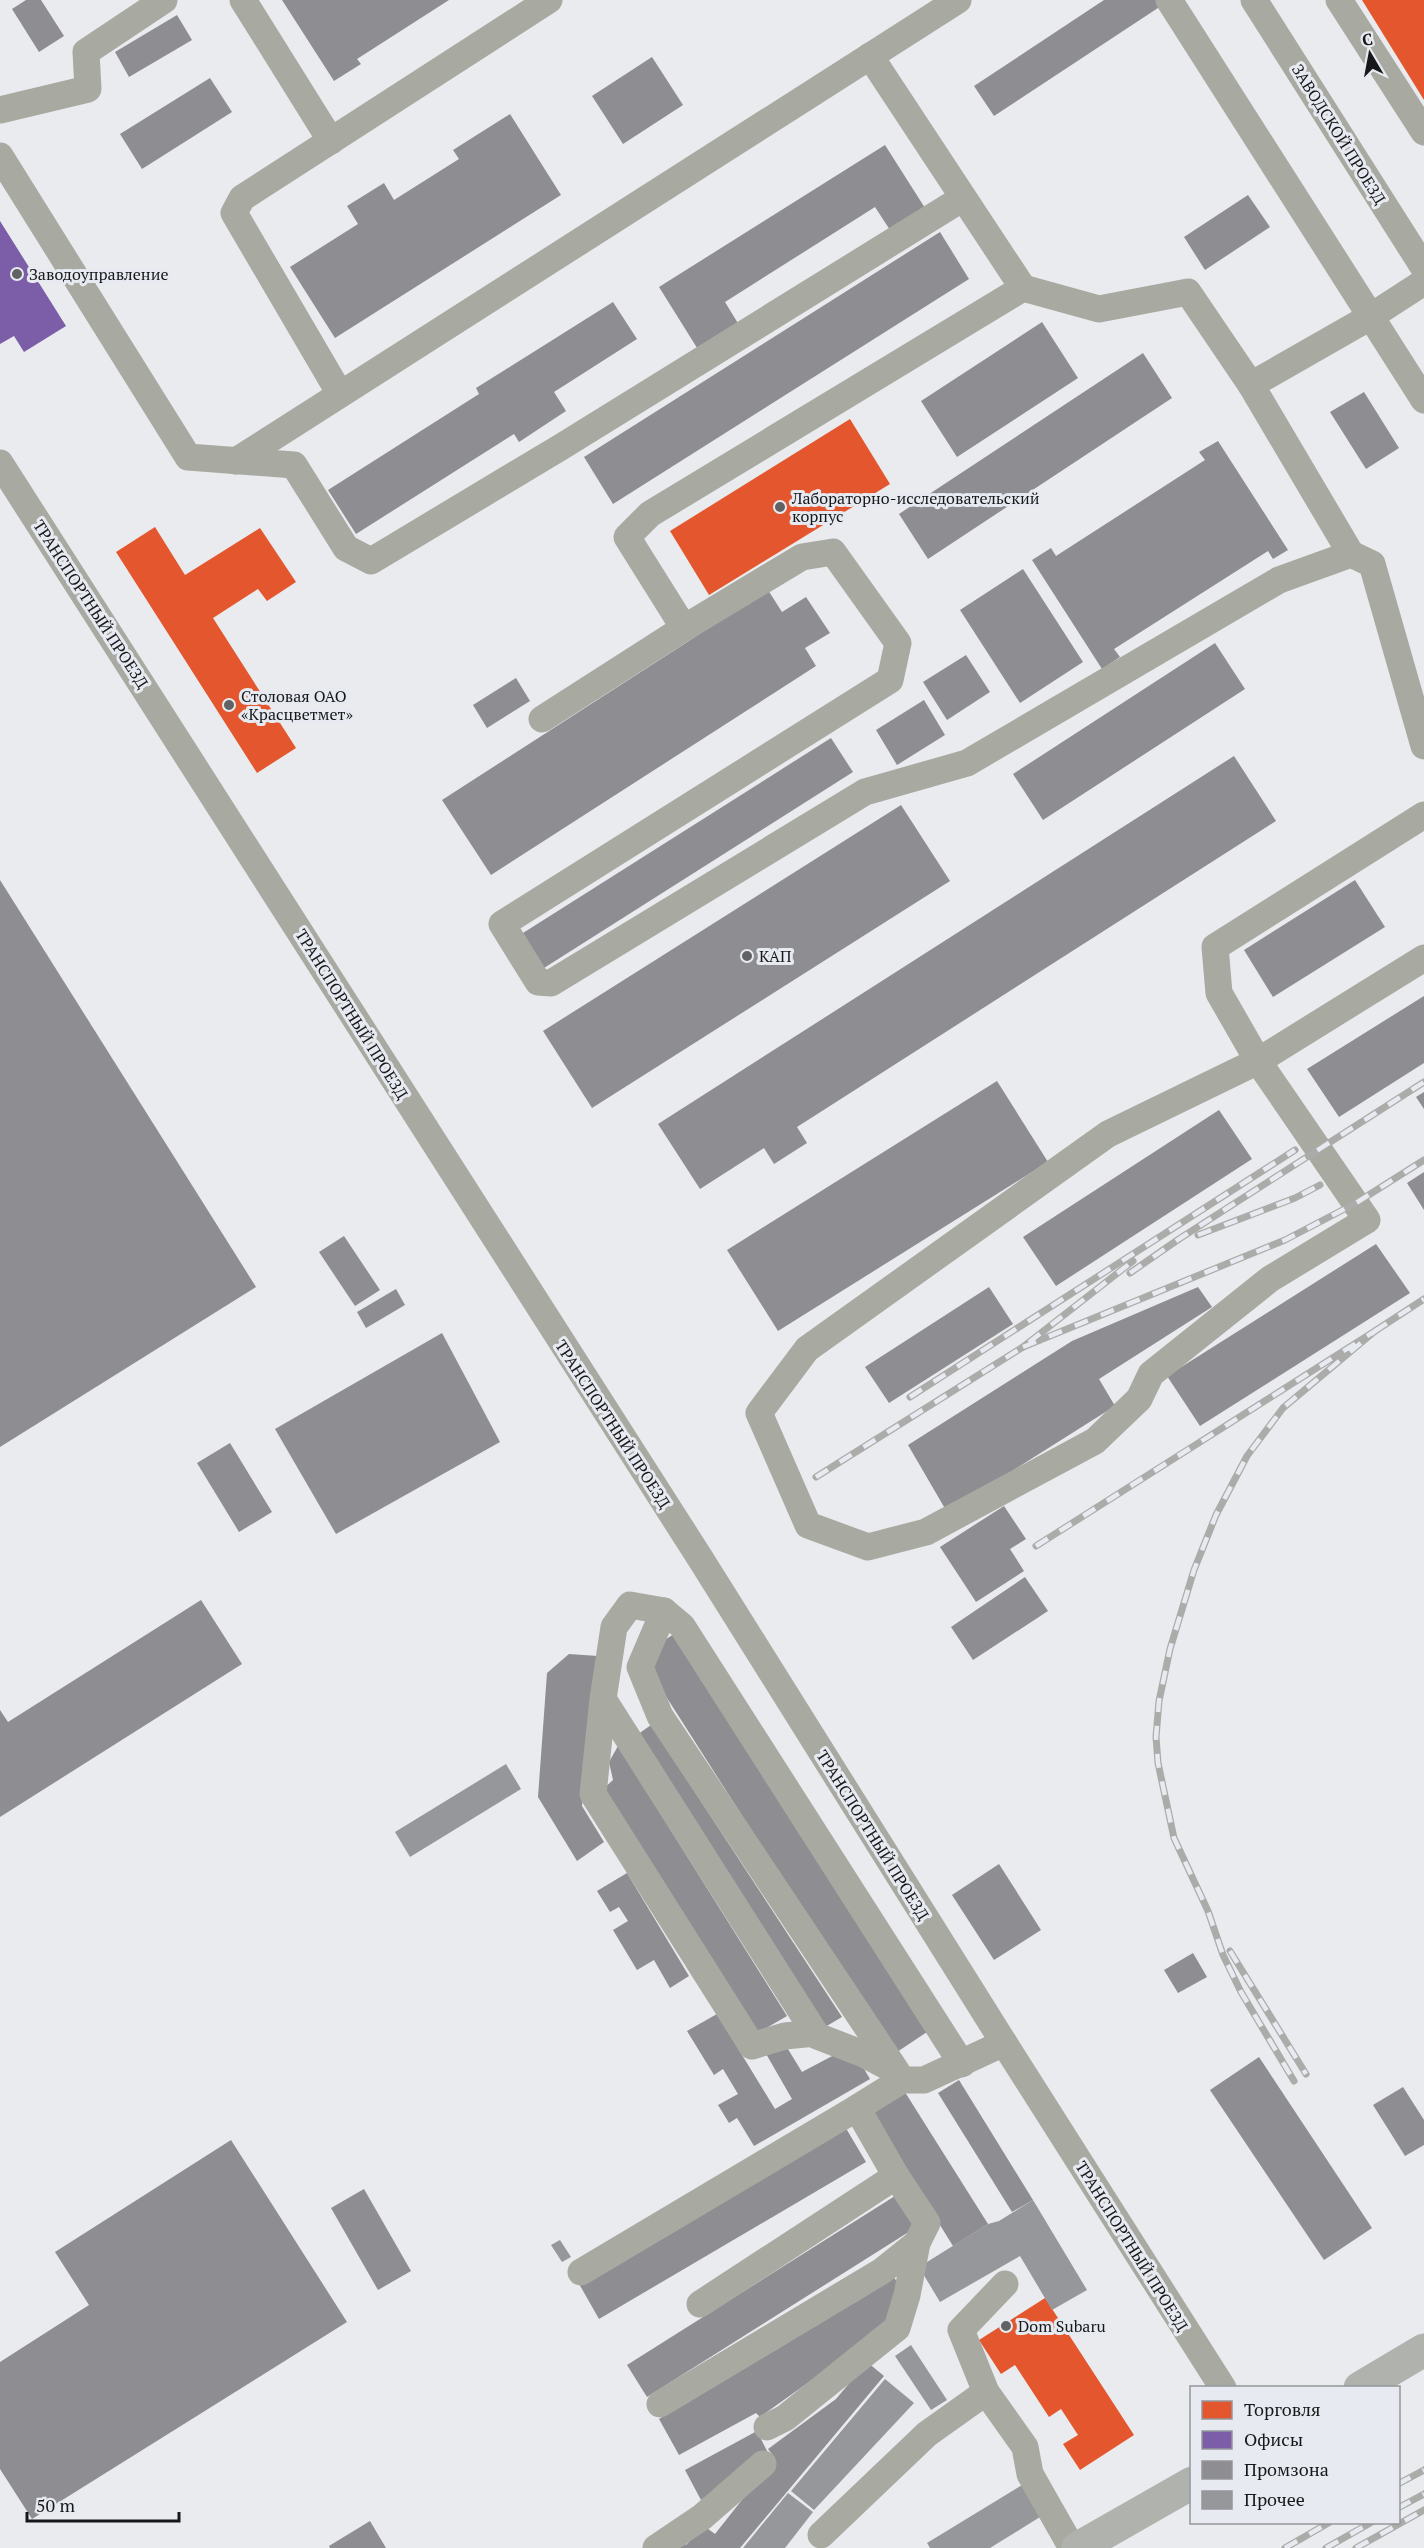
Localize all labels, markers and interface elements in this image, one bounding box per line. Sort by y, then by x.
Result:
north arrow [1340,24,1400,84]
text: С [1360,27,1374,51]
street label: ЗАВОДСКОЙ ПРОЕЗД [1287,60,1391,208]
place label: Заводоуправление [29,263,169,285]
marker: Заводоуправление [10,267,24,281]
place label: Лабораторно-исследовательский корпус [791,487,1040,527]
marker: Лабораторно-исследовательский корпус [773,500,787,514]
street label: ТРАНСПОРТНЫЙ ПРОЕЗД [28,516,154,692]
place label: Столовая ОАО «Красцветмет» [241,685,353,725]
marker: Столовая ОАО «Красцветмет» [222,698,236,712]
street label: ТРАНСПОРТНЫЙ ПРОЕЗД [291,925,413,1103]
place label: КАП [759,945,792,967]
marker: КАП [740,949,754,963]
street label: ТРАНСПОРТНЫЙ ПРОЕЗД [550,1336,676,1512]
street label: ТРАНСПОРТНЫЙ ПРОЕЗД [812,1746,934,1924]
street label: ТРАНСПОРТНЫЙ ПРОЕЗД [1071,2157,1193,2335]
place label: Dom Subaru [1018,2315,1106,2337]
marker: Dom Subaru [999,2319,1013,2333]
legend [1190,2386,1400,2524]
text: Торговля [1244,2397,1321,2421]
text: Офисы [1244,2427,1303,2451]
text: Промзона [1244,2457,1329,2481]
scale bar [27,2485,178,2523]
text: Прочее [1244,2487,1305,2511]
text: 50 m [36,2493,76,2517]

